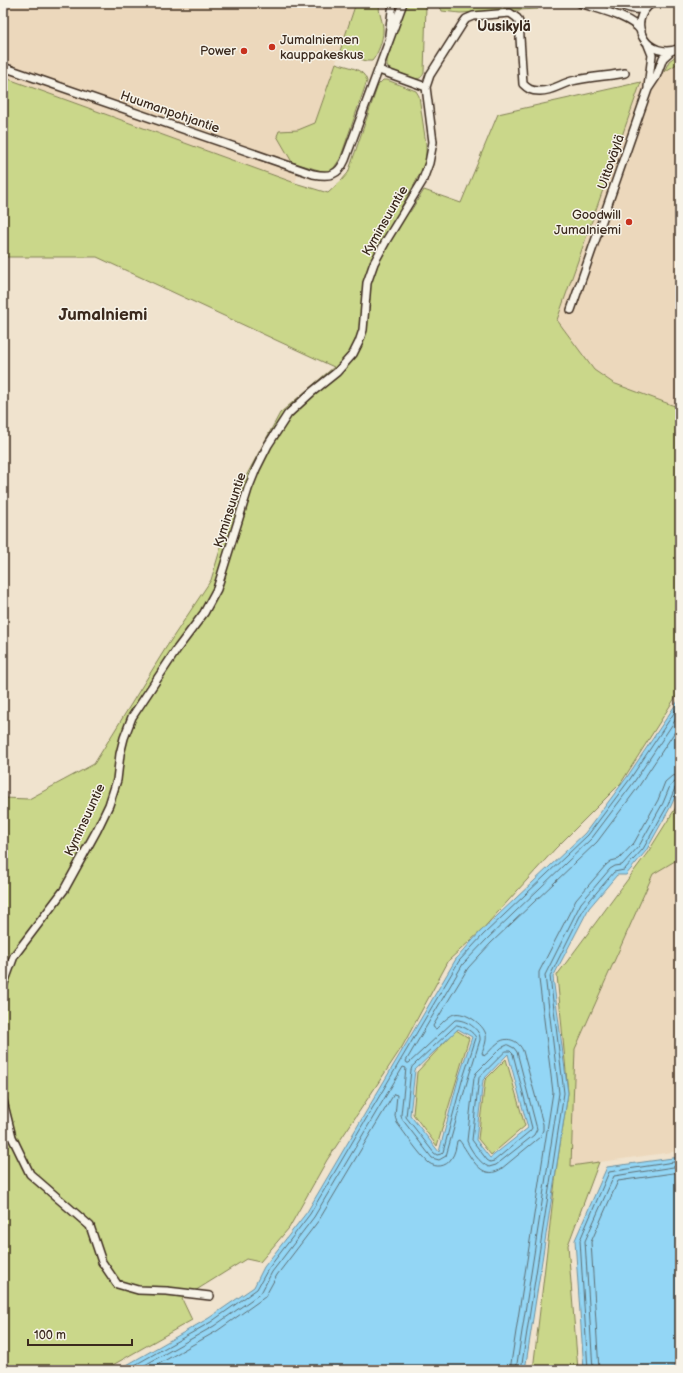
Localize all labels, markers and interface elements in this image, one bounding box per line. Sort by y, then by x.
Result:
district label: Uusikylä [477,18,531,35]
place label: Jumalniemen kauppakeskus [280,32,364,63]
marker: Jumalniemen kauppakeskus [267,42,277,52]
place label: Power [200,43,236,59]
marker: Power [239,46,249,56]
street label: Huumanpohjantie [118,87,222,137]
street label: Uittoväylä [594,132,628,192]
street label: Kyminsuuntie [359,183,412,259]
place label: Goodwill Jumalniemi [554,207,621,238]
marker: Goodwill Jumalniemi [624,217,634,227]
district label: Jumalniemi [59,305,147,325]
street label: Kyminsuuntie [210,470,250,550]
street label: Kyminsuuntie [61,781,109,859]
scale bar [28,1321,132,1347]
text: 100 m [34,1328,66,1343]

